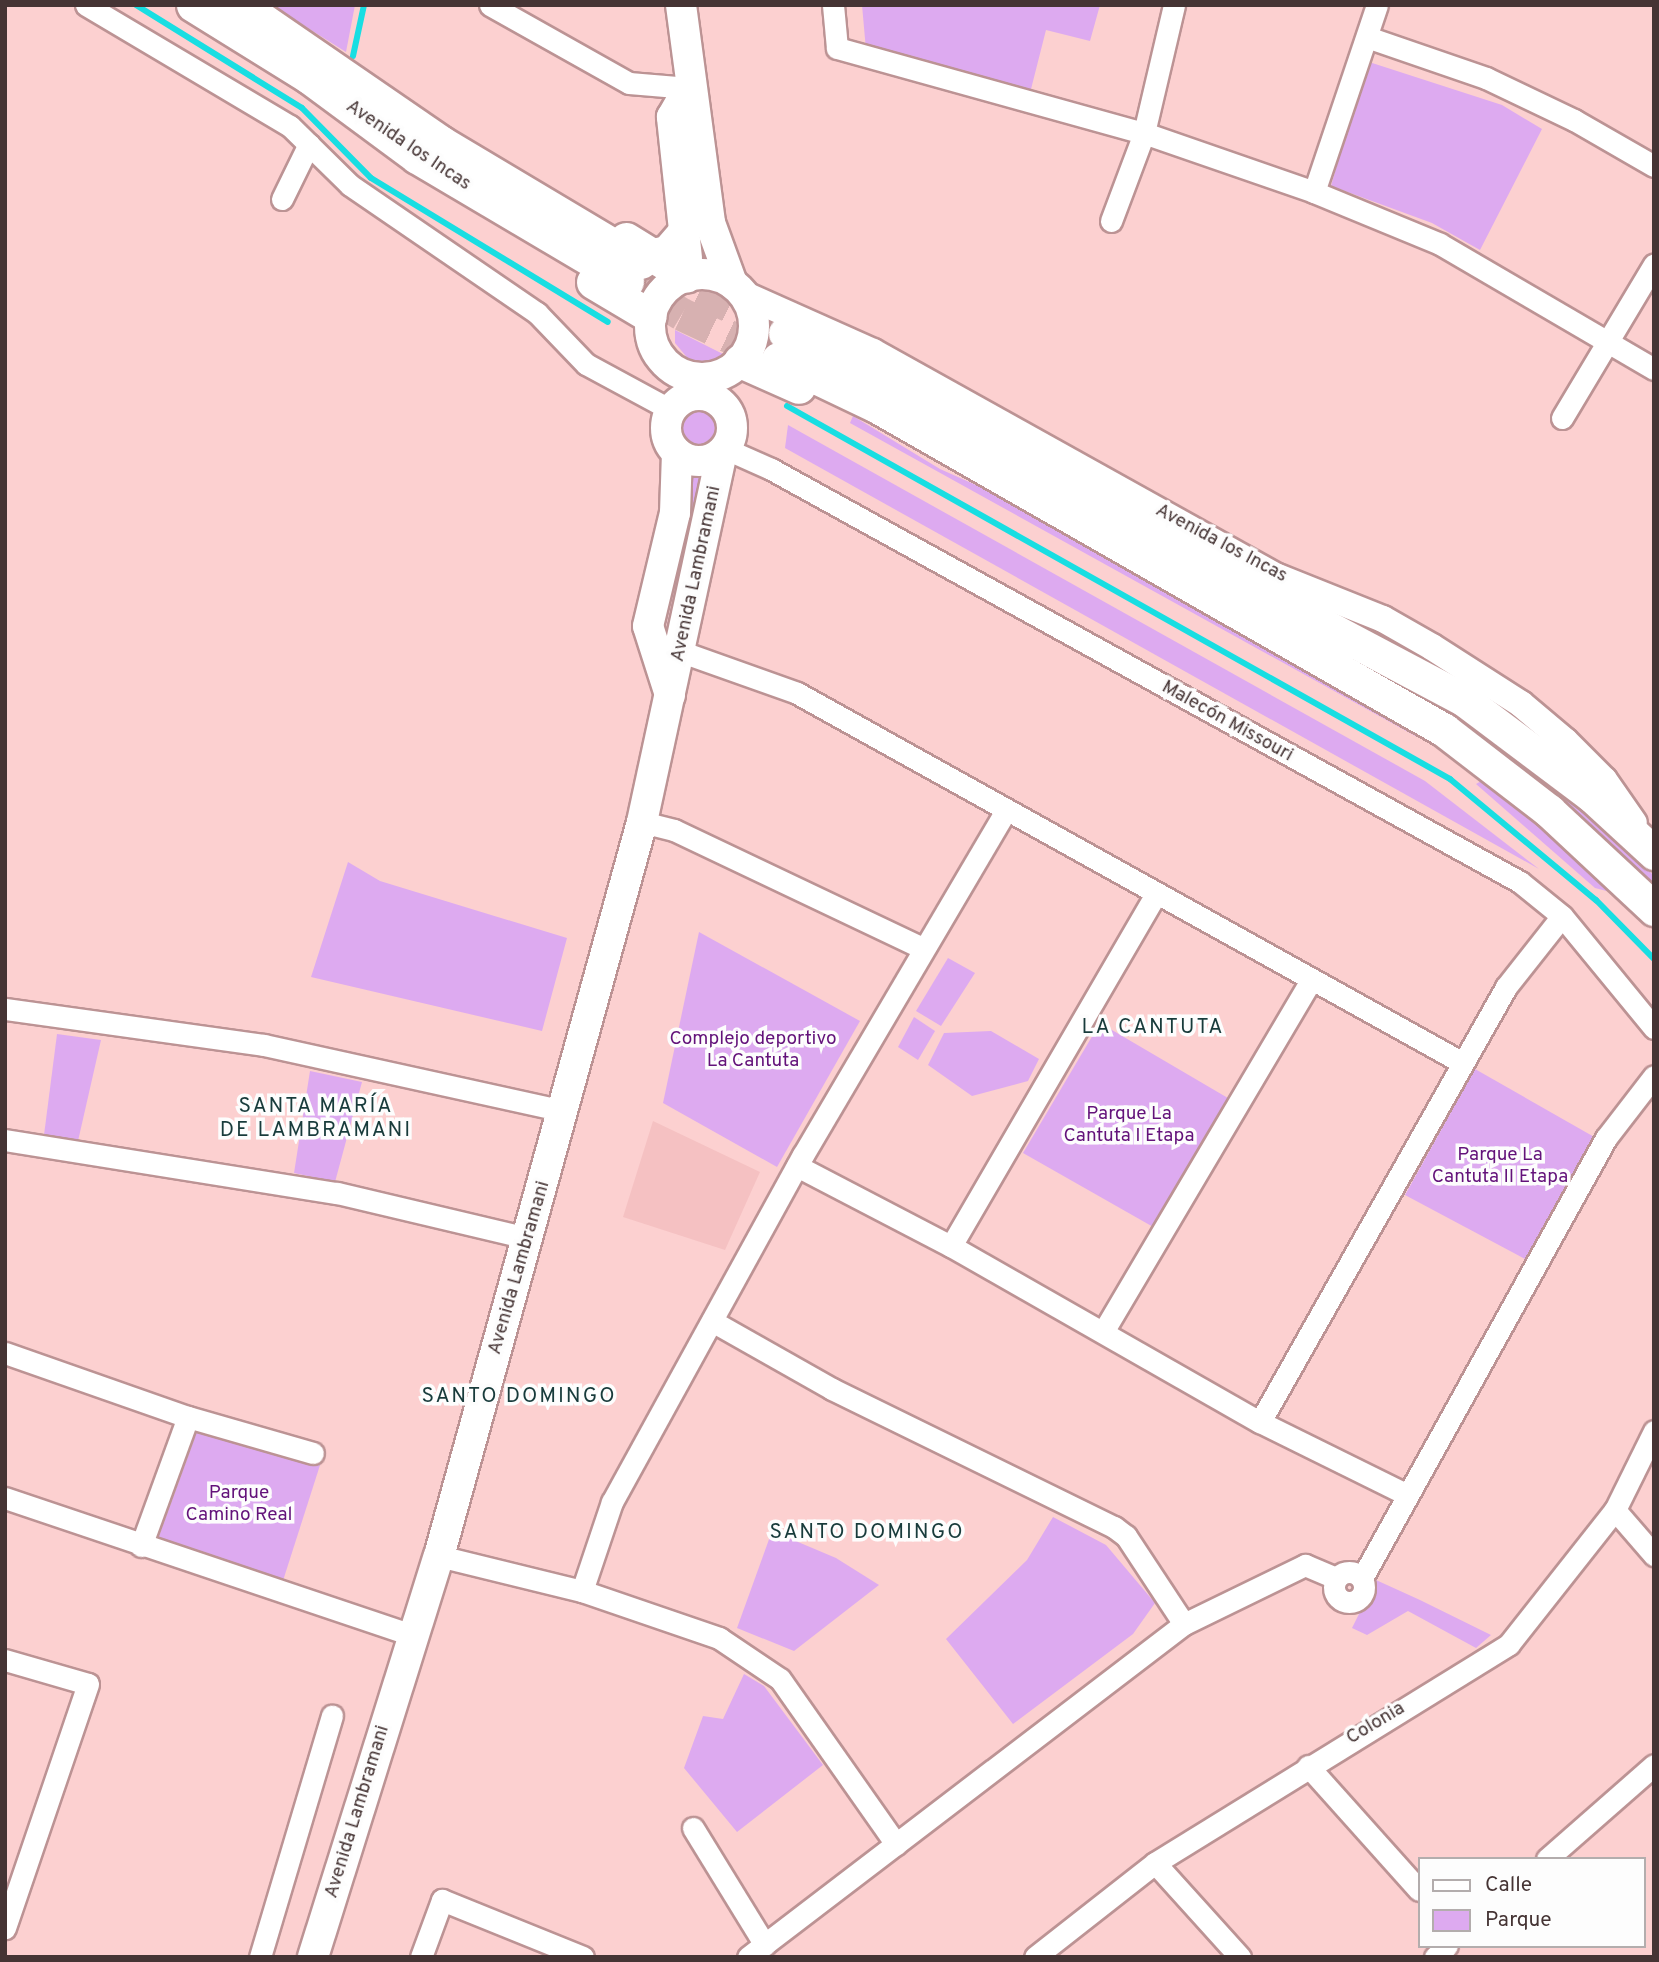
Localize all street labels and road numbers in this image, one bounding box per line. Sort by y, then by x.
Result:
street label: Avenida los Incas [341,96,475,196]
street label: Avenida Lambramani [667,484,727,664]
street label: Avenida los Incas [1151,500,1291,588]
street label: Malecón Missouri [1157,676,1297,768]
street label: Avenida Lambramani [484,1179,556,1357]
street label: Colonia [1343,1698,1409,1750]
street label: Avenida Lambramani [321,1723,395,1901]

